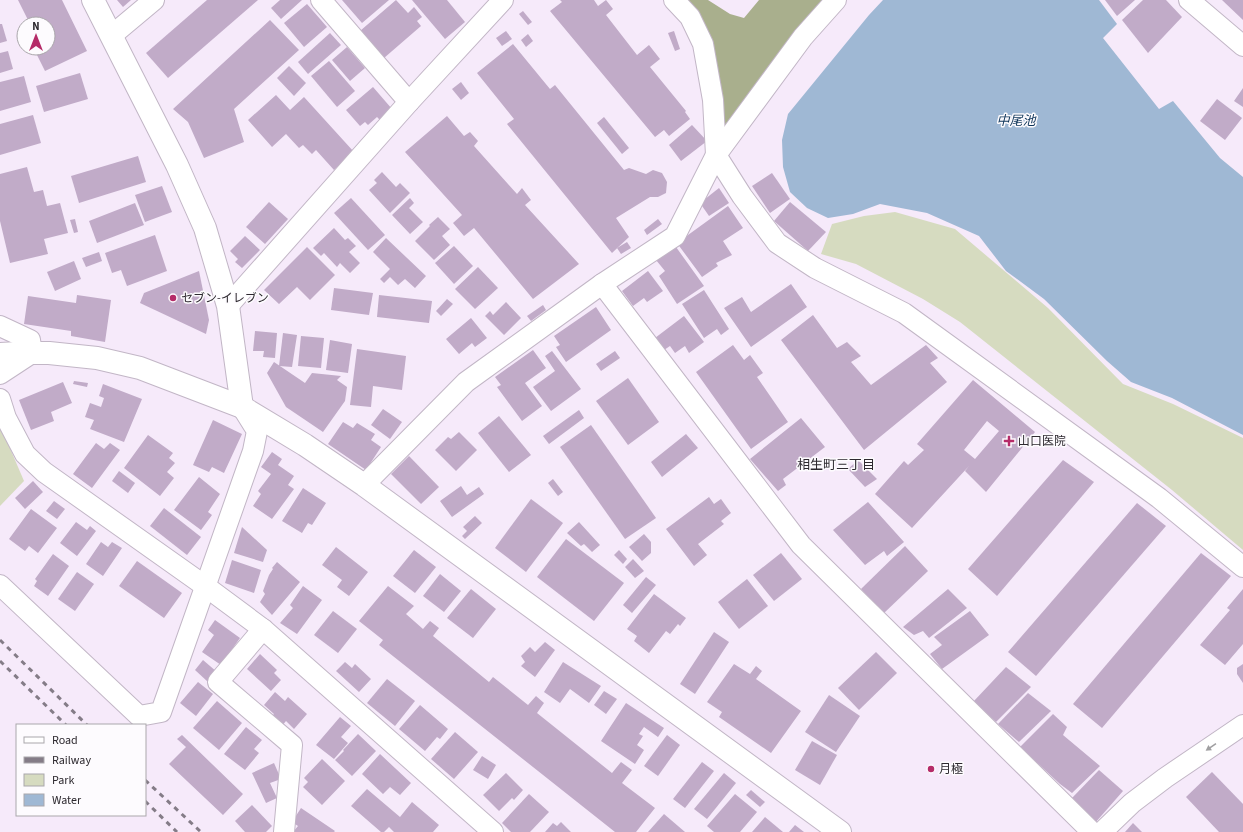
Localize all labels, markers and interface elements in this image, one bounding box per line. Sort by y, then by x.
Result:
north arrow [16,16,56,56]
text: N [32,19,40,34]
water label: 中尾池 [996,112,1037,130]
place label: セブン-イレブン [181,290,269,307]
marker: セブン-イレブン [168,293,178,303]
place label: 山口医院 [1018,433,1066,450]
marker: 山口医院 [1003,435,1015,447]
district label: 相生町三丁目 [797,456,875,474]
legend [16,724,146,816]
text: Road [52,732,78,749]
one-way arrow [1206,743,1216,751]
text: Railway [52,752,91,769]
place label: 月極 [939,761,963,778]
marker: 月極 [926,764,936,774]
text: Park [52,772,74,789]
text: Water [52,792,82,809]

